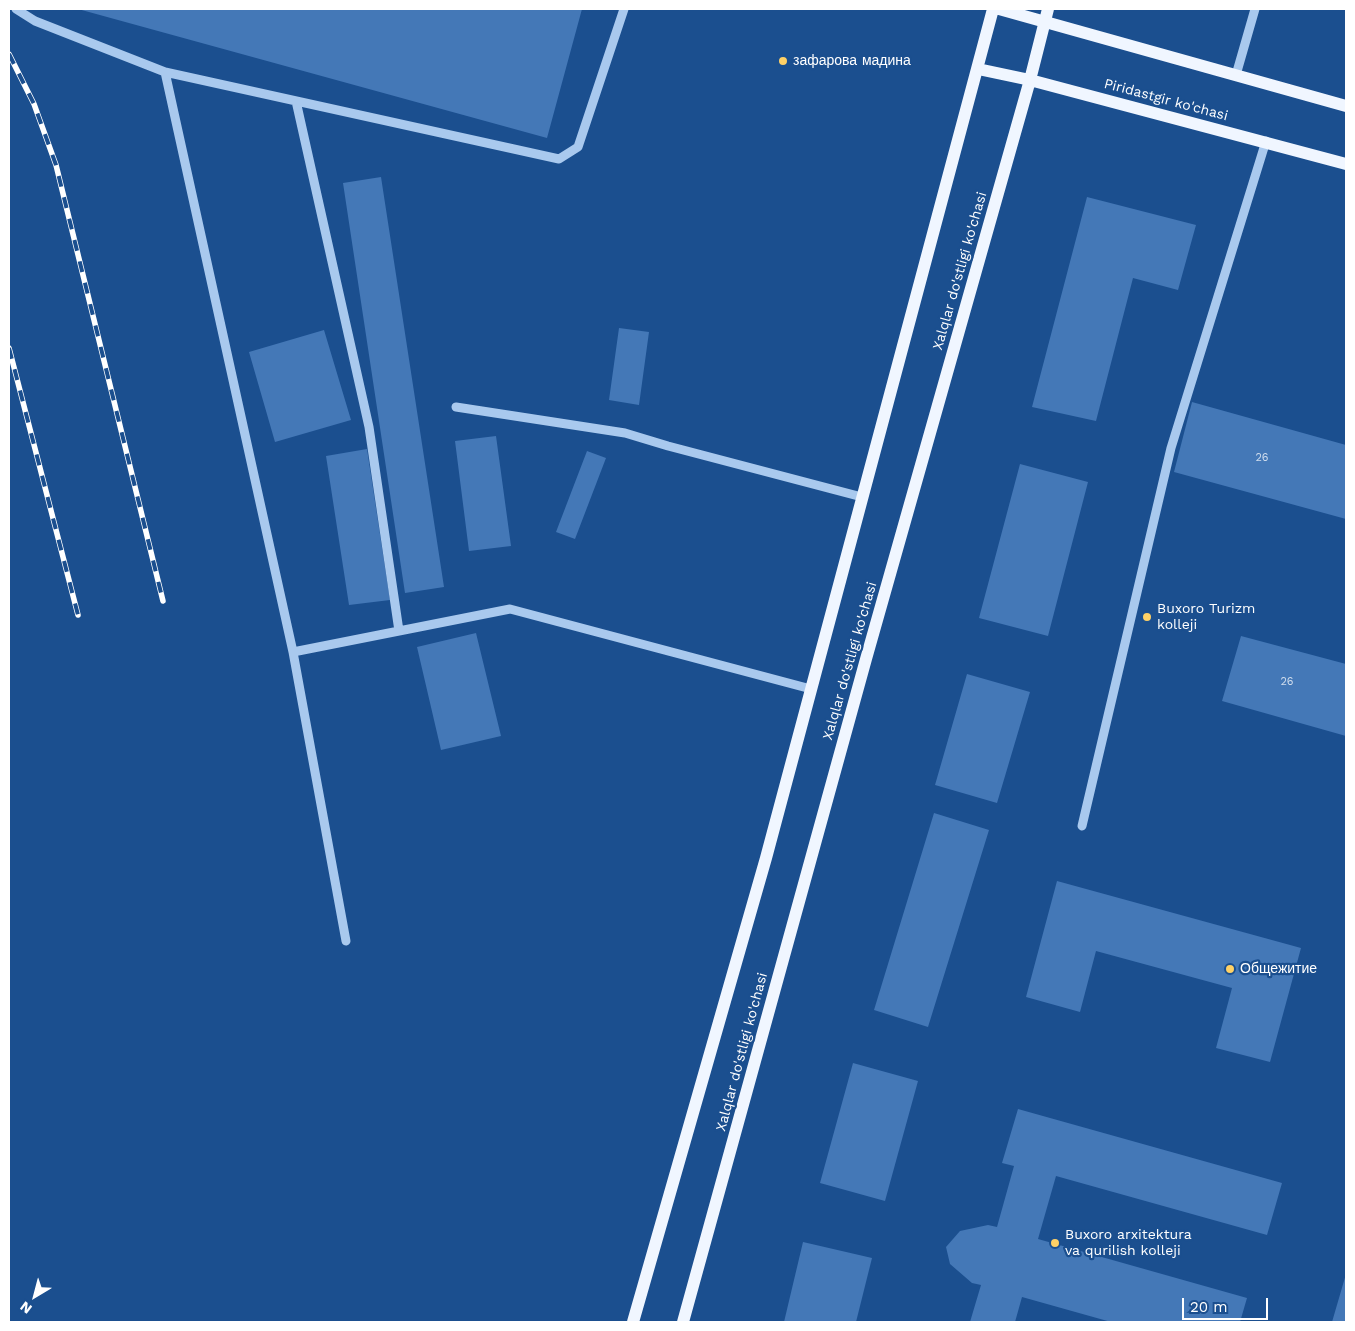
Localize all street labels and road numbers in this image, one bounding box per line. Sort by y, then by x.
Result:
street label: Piridastgir ko'chasi [1102,75,1230,125]
street label: Xalqlar do'stligi ko'chasi [929,190,991,352]
street label: Xalqlar do'stligi ko'chasi [819,580,881,742]
street label: Xalqlar do'stligi ko'chasi [713,971,771,1133]

